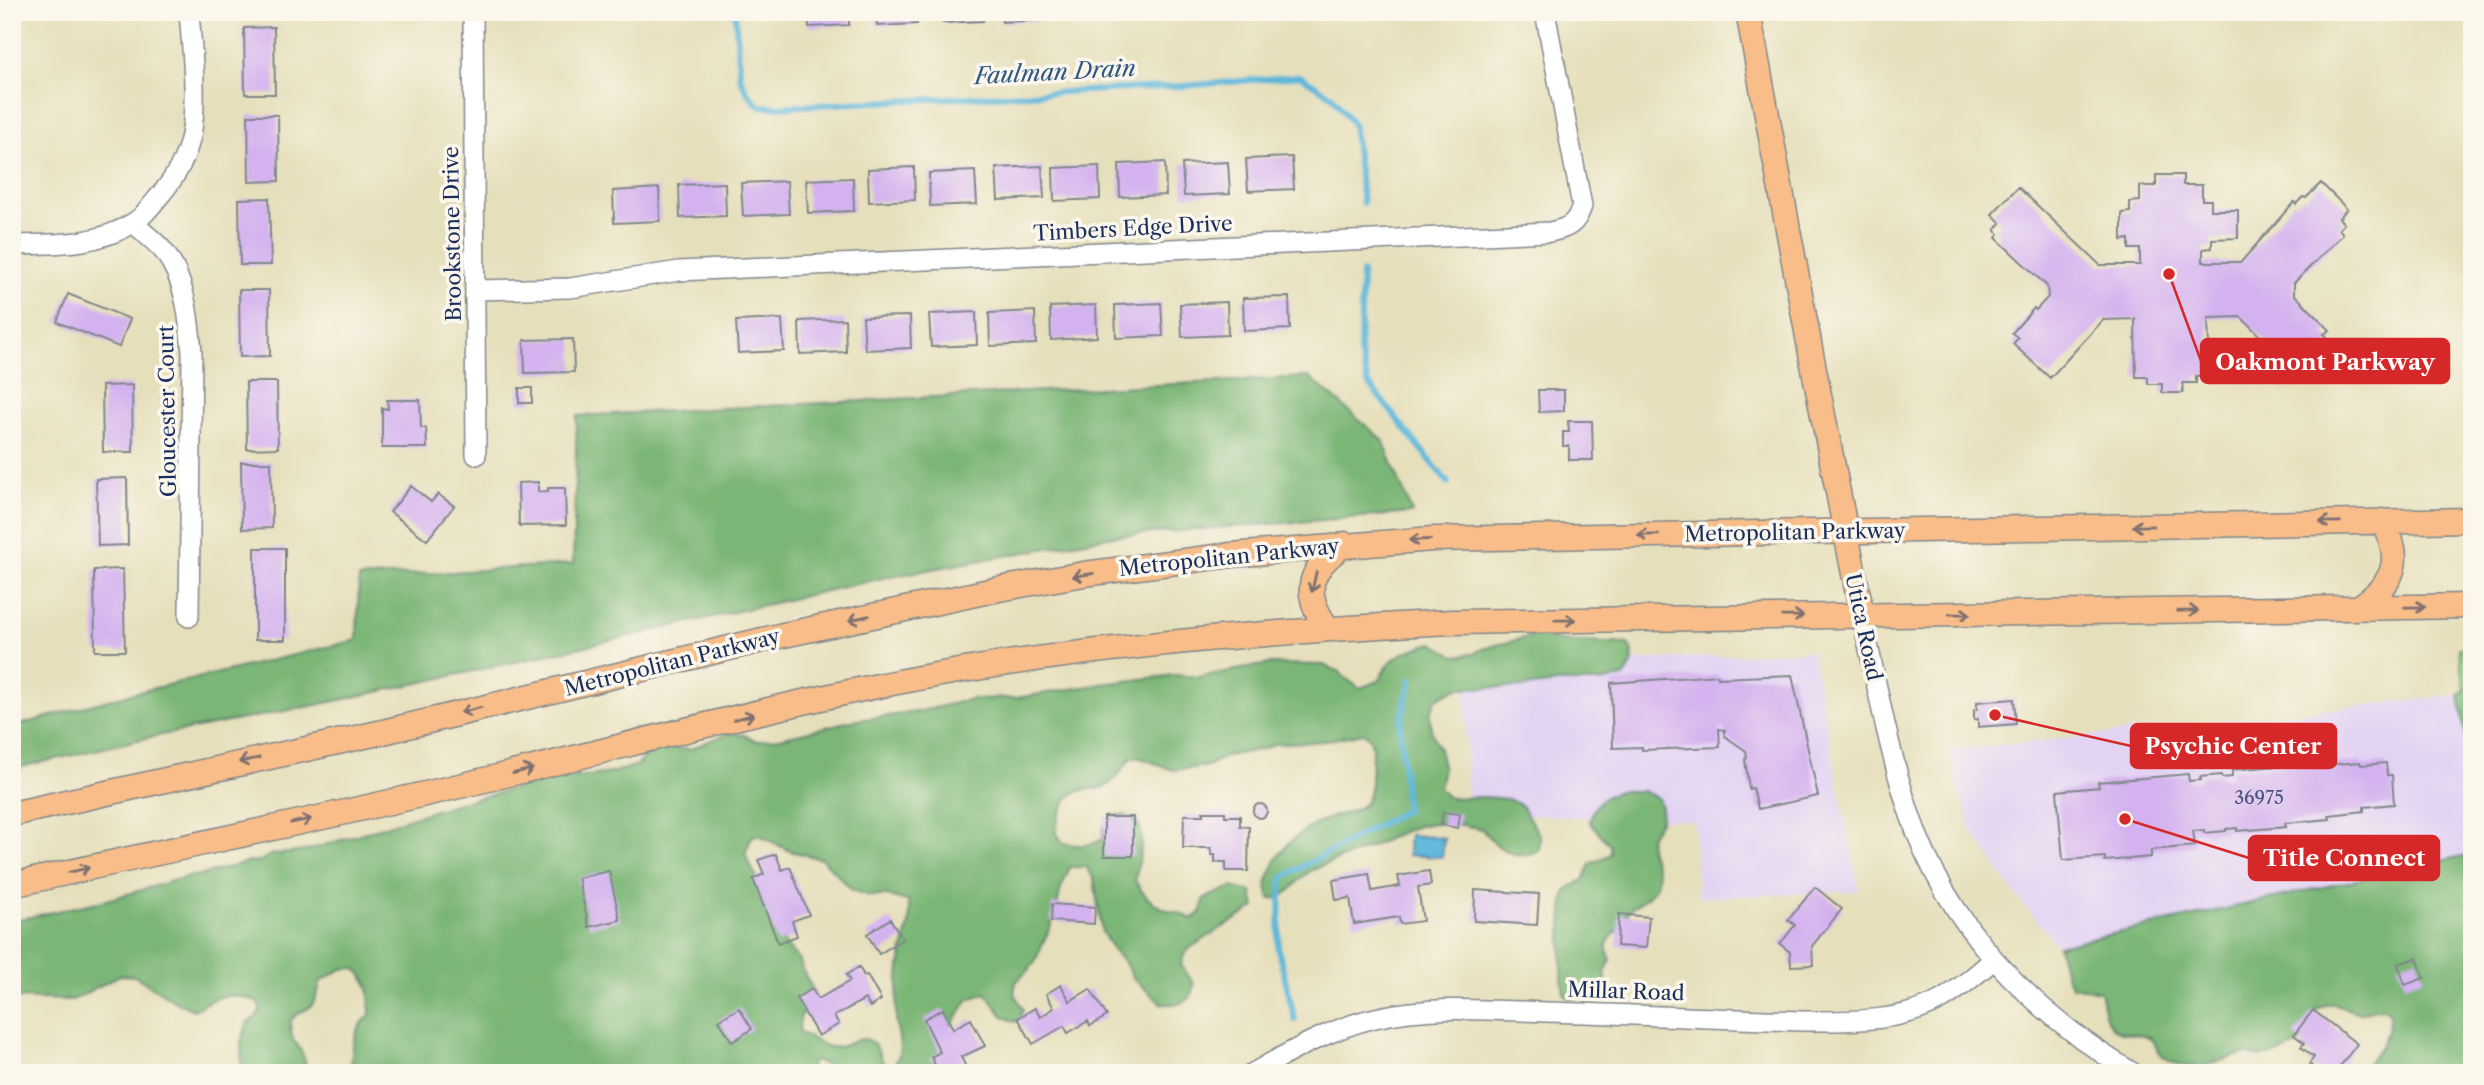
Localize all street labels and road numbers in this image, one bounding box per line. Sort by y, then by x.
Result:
street label: Brookstone Drive [438,146,466,322]
street label: Timbers Edge Drive [1033,210,1233,246]
street label: Gloucester Court [153,324,181,497]
street label: Metropolitan Parkway [1684,518,1906,546]
street label: Metropolitan Parkway [1118,533,1341,581]
street label: Utica Road [1840,571,1888,683]
street label: Metropolitan Parkway [562,623,783,701]
street label: Millar Road [1567,976,1685,1006]

